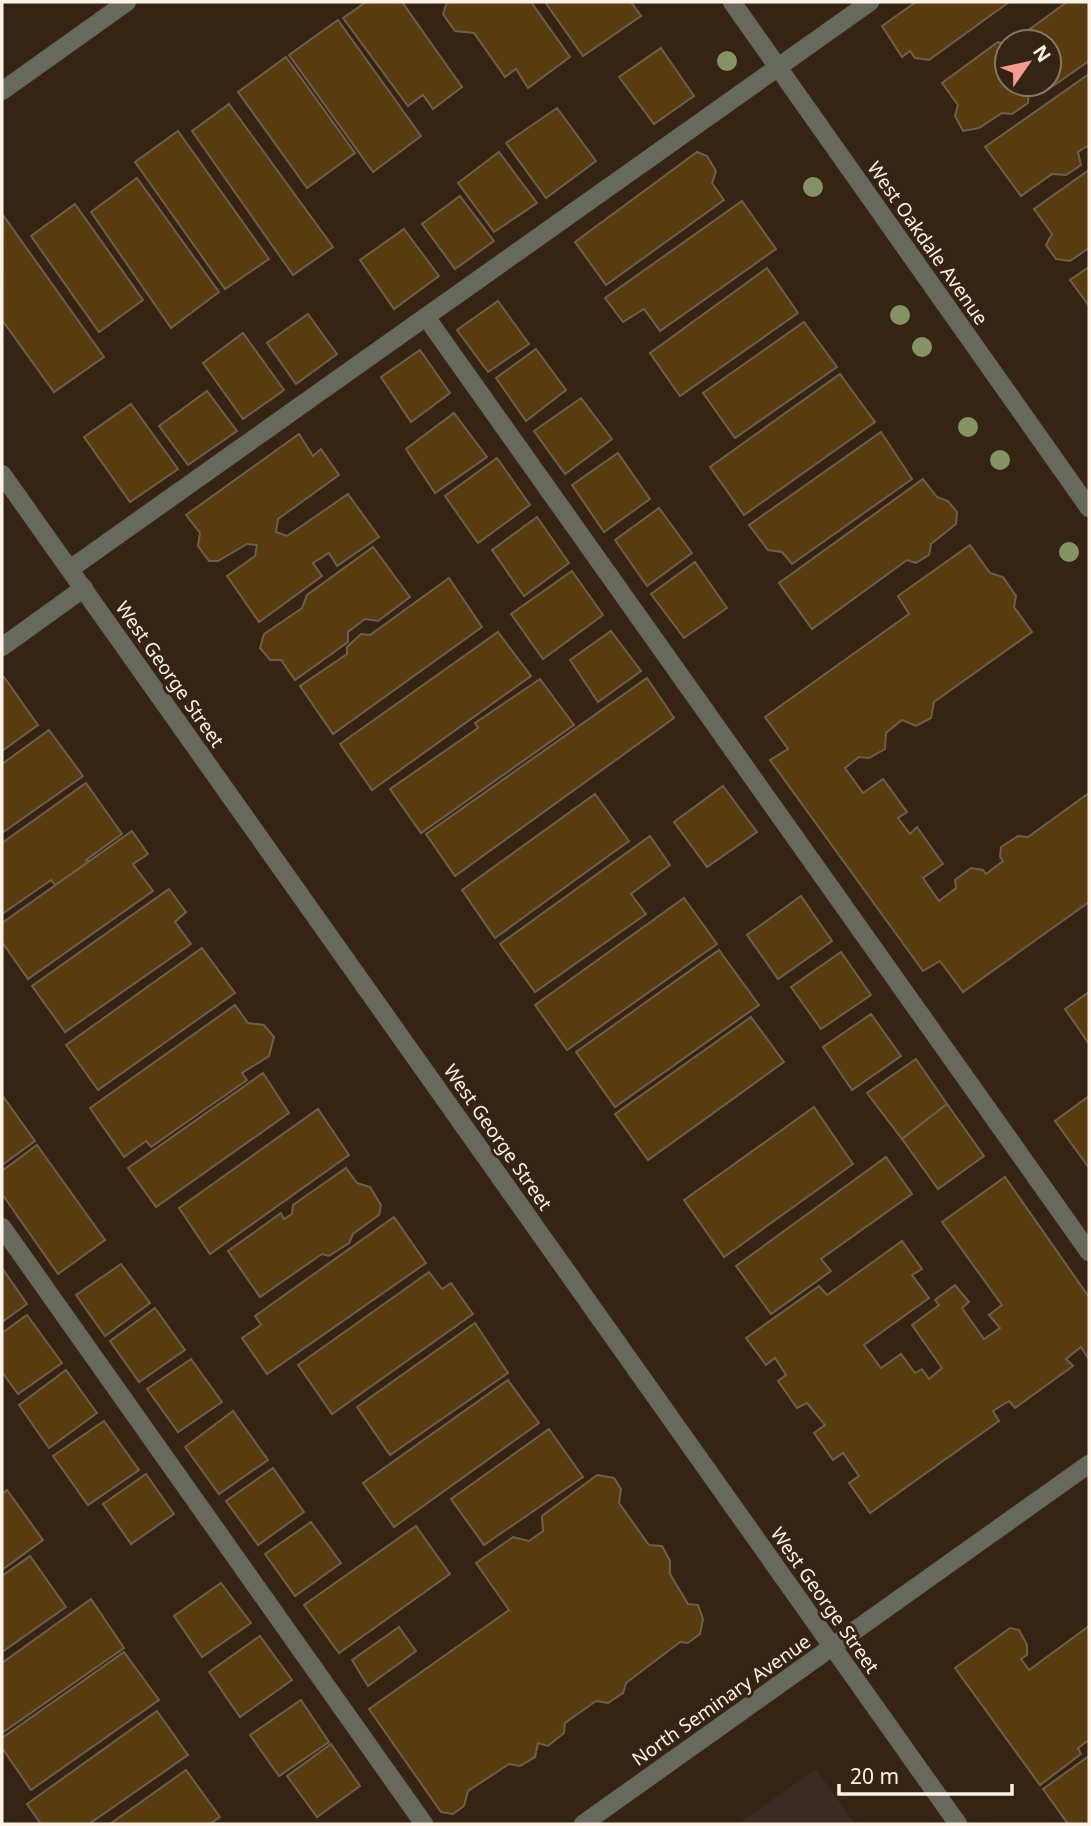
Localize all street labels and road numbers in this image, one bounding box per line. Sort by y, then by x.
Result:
street label: West Oakdale Avenue [862,156,994,330]
street label: West George Street [110,596,230,752]
street label: West George Street [438,1059,558,1215]
street label: West George Street [765,1522,885,1678]
street label: North Seminary Avenue [626,1628,816,1772]

